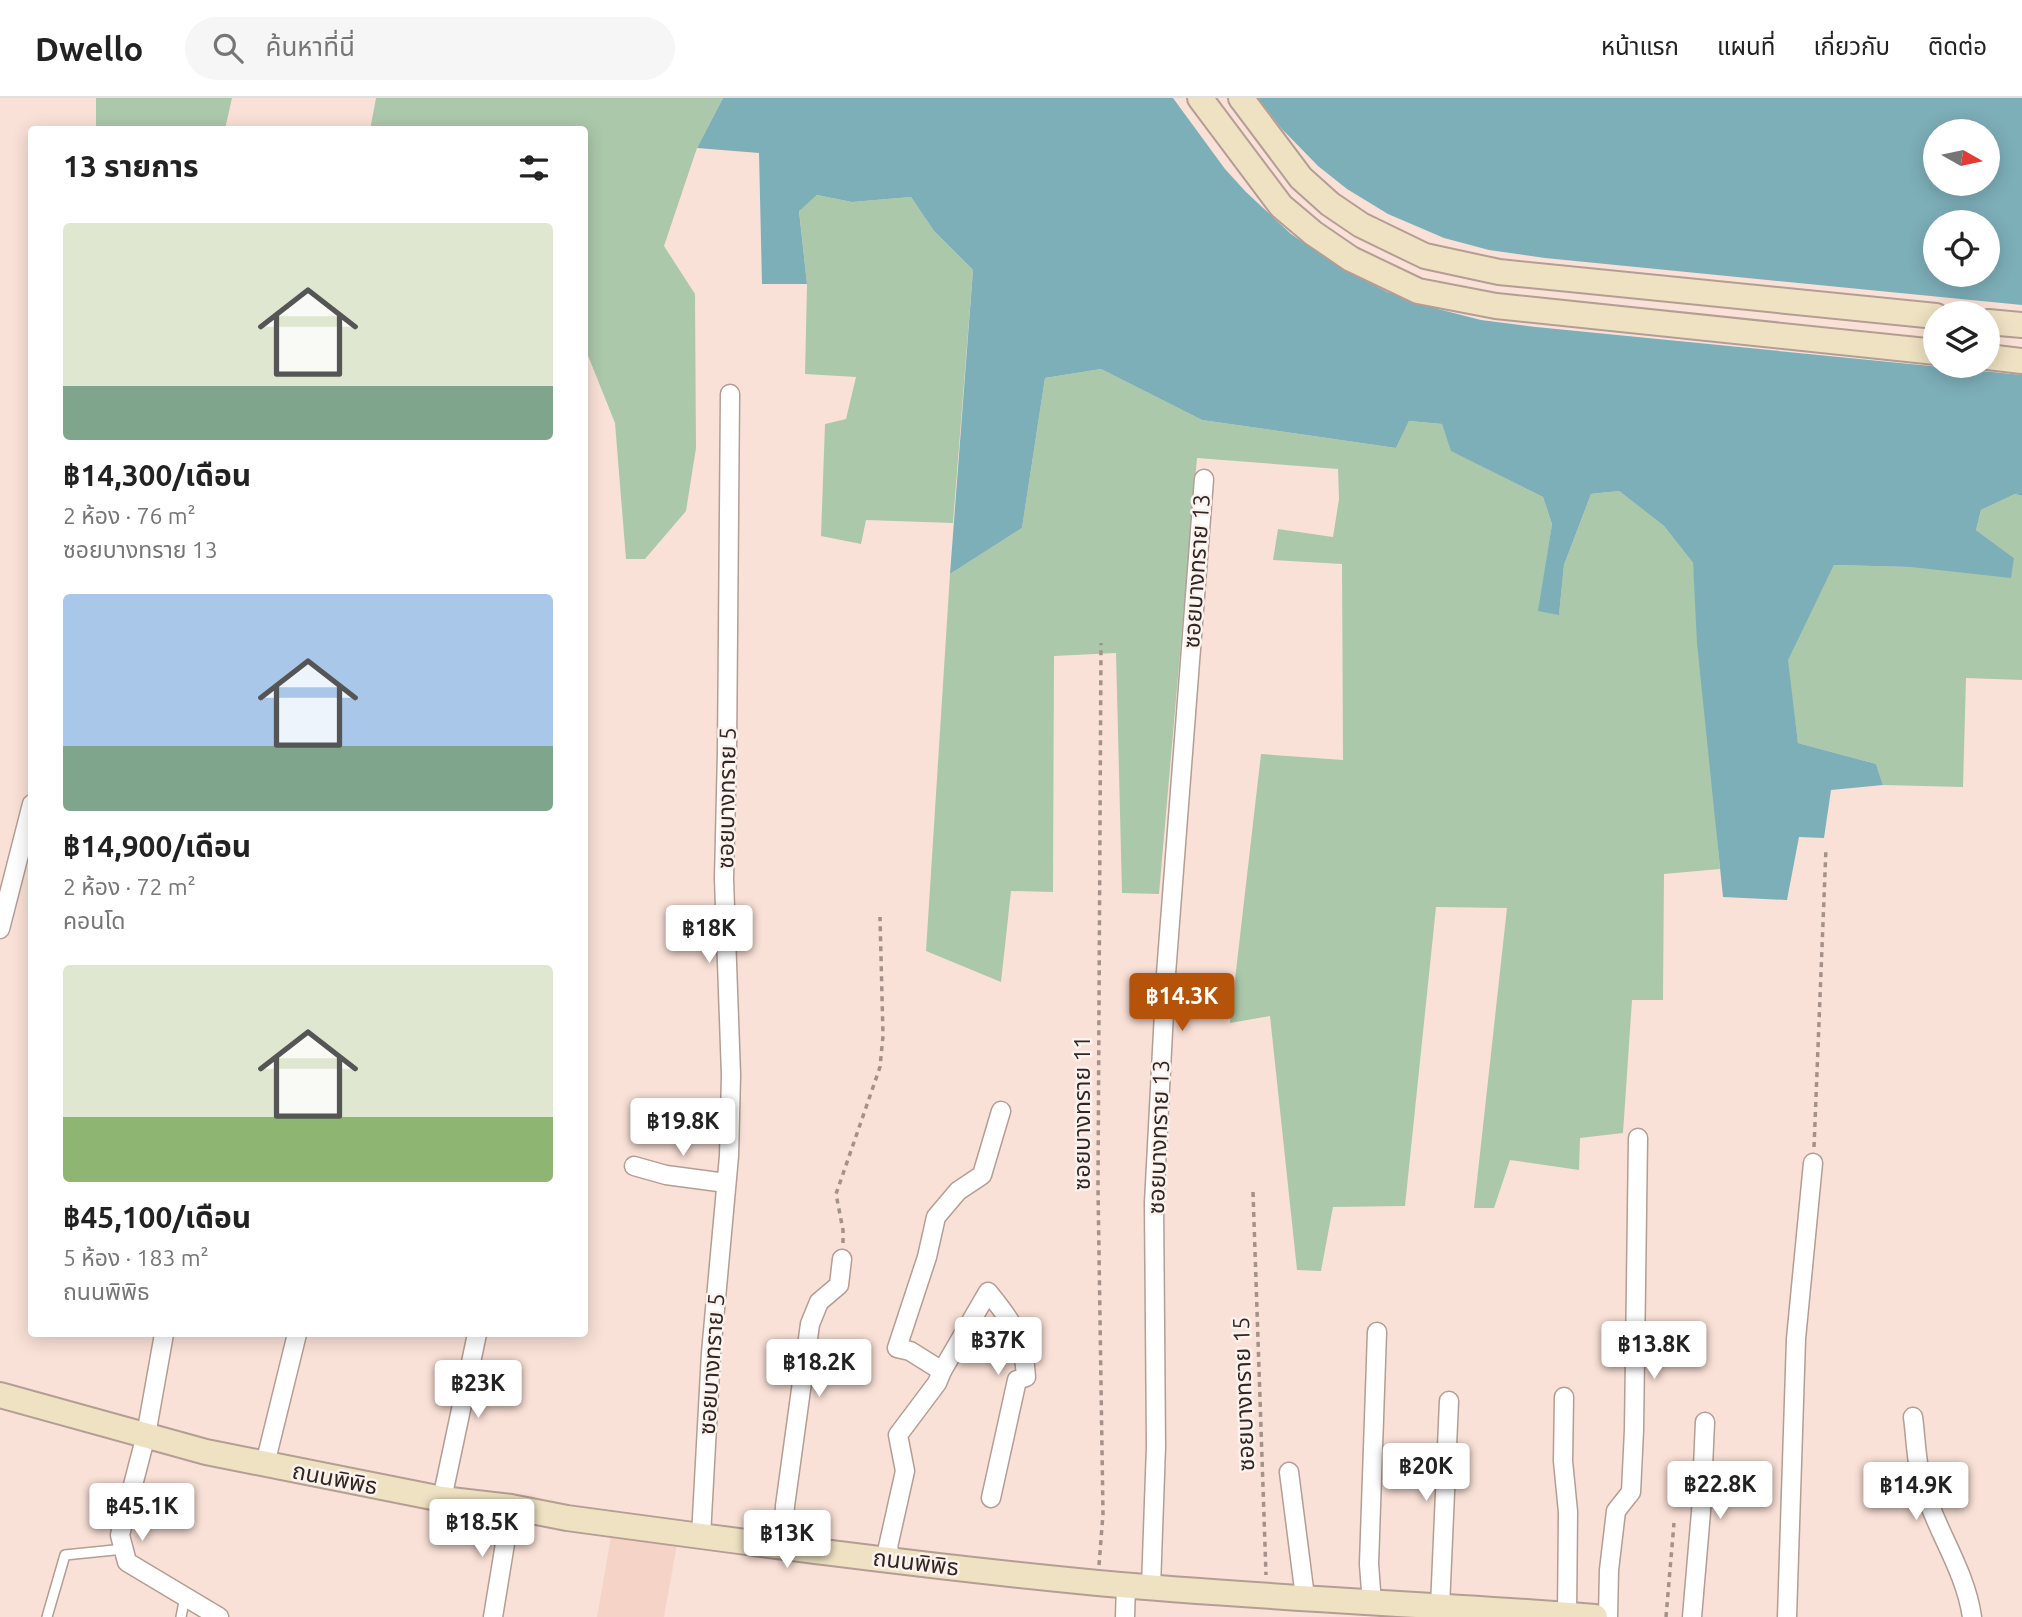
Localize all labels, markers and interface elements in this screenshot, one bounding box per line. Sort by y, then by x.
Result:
search box [185,17,675,80]
icon: search [209,29,247,67]
text: Dwello [35,30,143,67]
text: ค้นหาที่นี่ [265,32,355,61]
text: หน้าแรก [1601,33,1679,60]
text: แผนที่ [1717,33,1775,60]
text: เกี่ยวกับ [1813,33,1890,60]
text: ติดต่อ [1928,33,1987,60]
north arrow [1923,119,2000,196]
map controls [1923,119,2000,378]
text: 13 รายการ [63,149,199,183]
icon: filters [515,149,553,187]
button: locate [1923,210,2000,287]
icon: home [245,269,371,395]
button: layers [1923,301,2000,378]
text: ฿14,300/เดือน [63,458,251,492]
street label: ซอยบางทราย 13 [1178,493,1214,649]
text: 2 ห้อง · 76 m² [63,503,196,528]
text: ซอยบางทราย 13 [63,537,218,562]
icon: home [245,640,371,766]
street label: ซอยบางทราย 5 [712,727,740,869]
text: ฿14,900/เดือน [63,829,251,863]
text: 2 ห้อง · 72 m² [63,874,196,899]
pin: ฿18K [668,906,750,965]
text: คอนโด [63,908,125,933]
text: ฿18K [682,915,736,940]
pin: ฿14.3K [1125,974,1239,1033]
text: ฿14.3K [1145,983,1219,1008]
icon: home [245,1011,371,1137]
street label: ซอยบางทราย 11 [1069,1036,1094,1190]
street label: ซอยบางทราย 13 [1143,1059,1173,1215]
pin: ฿19.8K [626,1098,740,1158]
text: ฿19.8K [646,1108,720,1133]
text: ฿45,100/เดือน [63,1200,251,1234]
text: 5 ห้อง · 183 m² [63,1245,209,1270]
text: ถนนพิพิธ [63,1279,150,1304]
street label: ซอยบางทราย 5 [694,1292,728,1436]
street label: ซอยบางทราย 15 [1228,1316,1258,1472]
pin: ฿37K [957,1318,1039,1377]
pin: ฿13.8K [1597,1322,1711,1381]
text: ฿37K [971,1327,1025,1352]
text: ฿13.8K [1617,1331,1691,1356]
pin: ฿18.2K [762,1340,876,1399]
text: ฿18.2K [782,1349,856,1374]
pin: ฿23K [437,1360,519,1420]
text: ฿23K [451,1370,505,1395]
pin: ฿20K [1385,1444,1467,1503]
text: ฿20K [1399,1453,1453,1478]
street label: ถนนพิพิธ [290,1457,380,1499]
pin: ฿22.8K [1663,1462,1777,1521]
pin: ฿14.9K [1859,1462,1973,1522]
text: ฿22.8K [1683,1471,1757,1496]
text: ฿14.9K [1879,1472,1953,1497]
pin: ฿45.1K [85,1484,199,1543]
text: ฿45.1K [105,1493,179,1518]
pin: ฿18.5K [425,1500,539,1559]
text: ฿18.5K [445,1509,519,1534]
pin: ฿13K [746,1510,828,1570]
text: ฿13K [760,1520,814,1545]
street label: ถนนพิพิธ [872,1544,960,1580]

